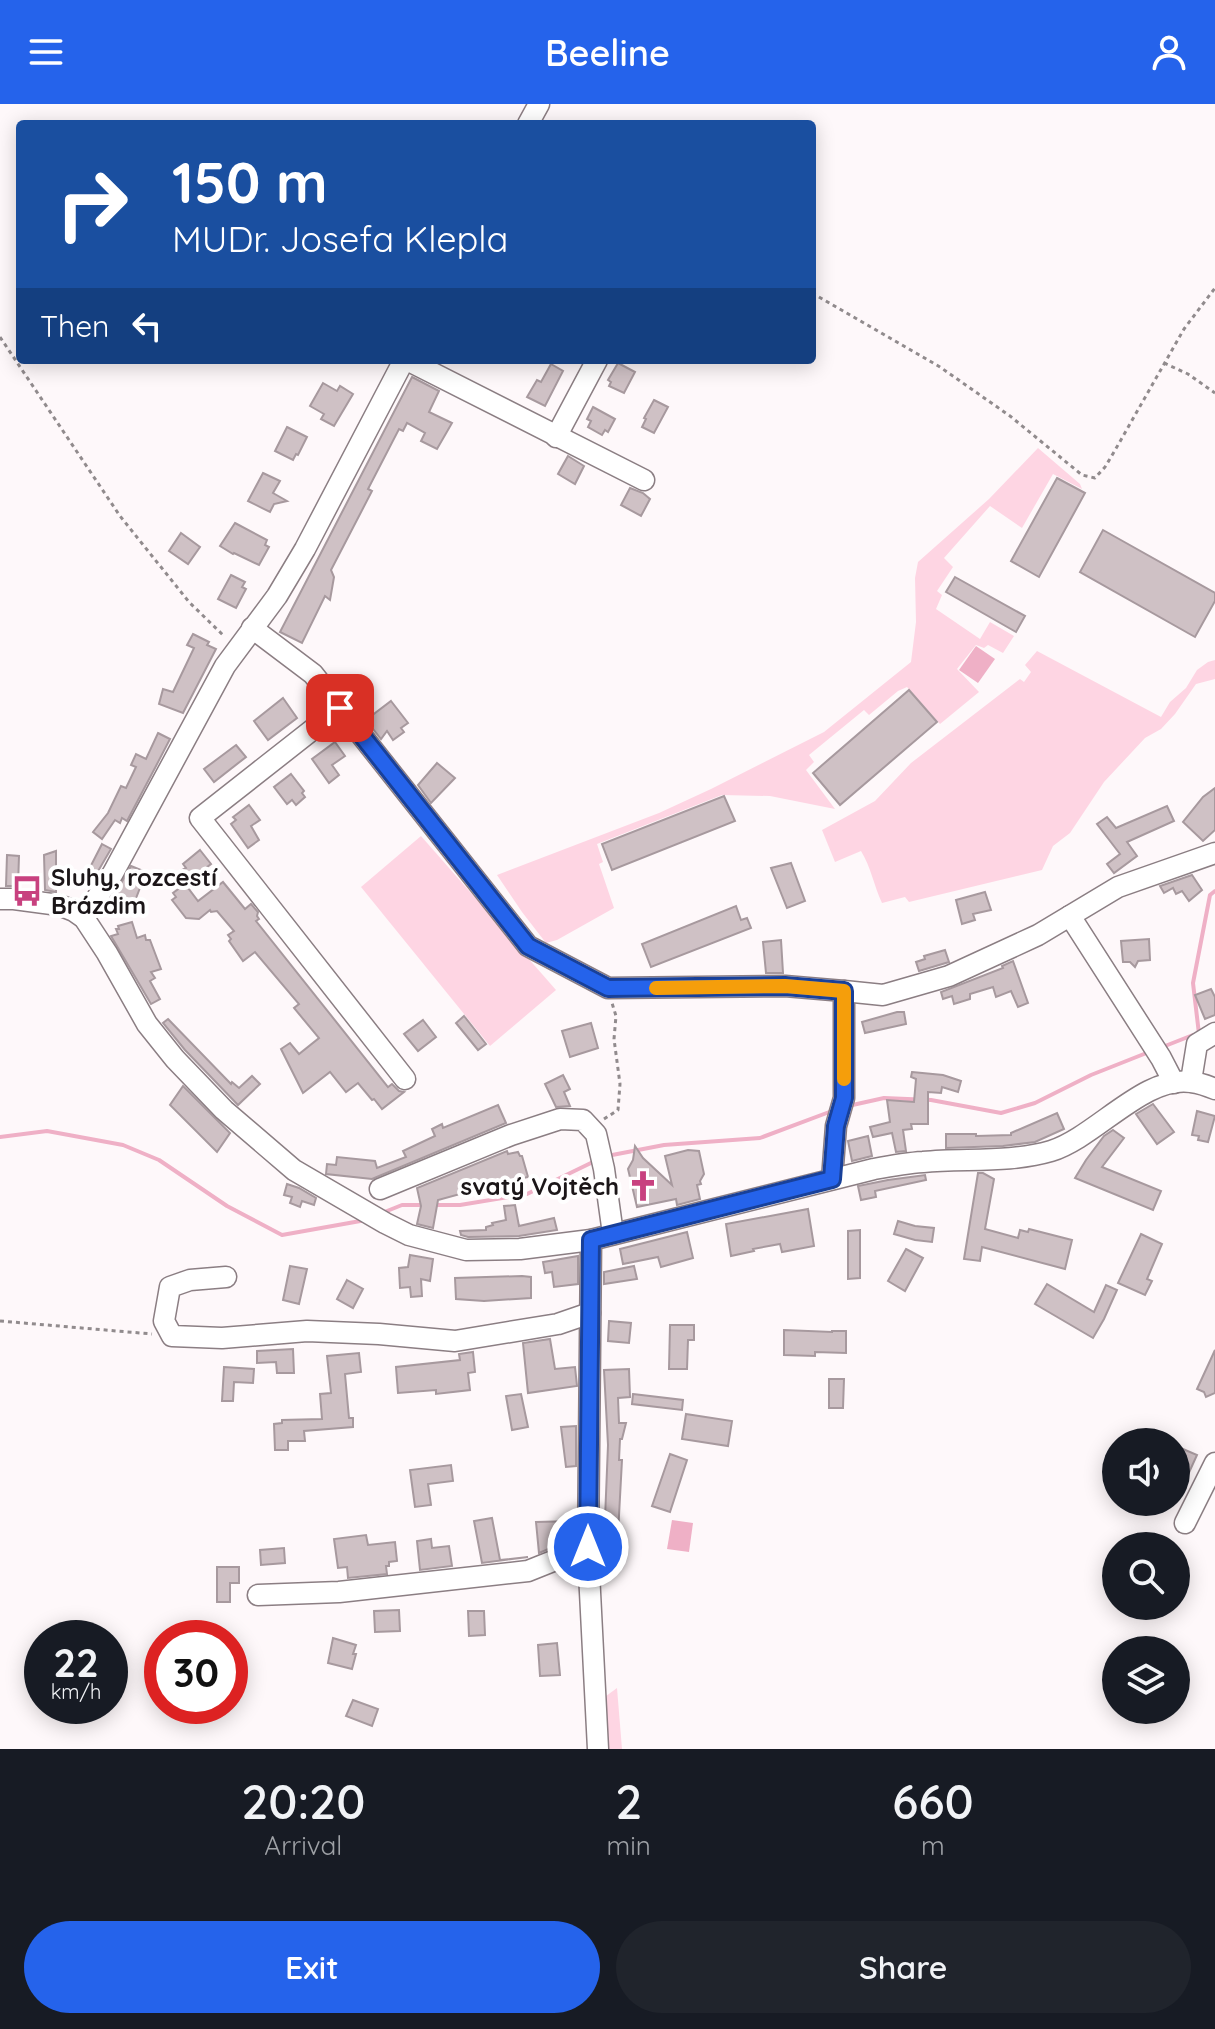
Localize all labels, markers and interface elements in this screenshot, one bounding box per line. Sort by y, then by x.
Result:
icon: menu [24,30,68,74]
text: Beeline [545,30,670,75]
icon: person [1147,30,1191,74]
text: 150 m [172,147,328,217]
icon: right [40,152,144,256]
text: MUDr. Josefa Klepla [172,216,508,261]
icon: left [125,304,169,348]
text: Then [40,307,109,345]
pin [306,674,374,742]
icon: arrive [318,686,362,730]
place label: Sluhy, rozcestí Brázdim [51,862,218,920]
bus stop icon: Sluhy, rozcestí Brázdim [10,874,44,908]
church icon: svatý Vojtěch [626,1169,660,1203]
place label: svatý Vojtěch [461,1171,619,1201]
map controls [1102,1428,1190,1724]
button: sound [1102,1428,1190,1516]
position arrow [546,1505,630,1589]
button: search [1102,1532,1190,1620]
speed limit sign: 30 [144,1620,248,1724]
button: layers [1102,1636,1190,1724]
text: 22 [53,1637,99,1687]
text: km/h [51,1679,101,1704]
text: 20:20 [241,1771,365,1831]
text: 2 [615,1771,642,1831]
text: 660 [892,1771,974,1831]
text: Arrival [264,1829,342,1862]
text: min [607,1829,651,1862]
text: m [921,1829,945,1862]
button: Exit [24,1921,600,2013]
button: Share [616,1921,1191,2013]

